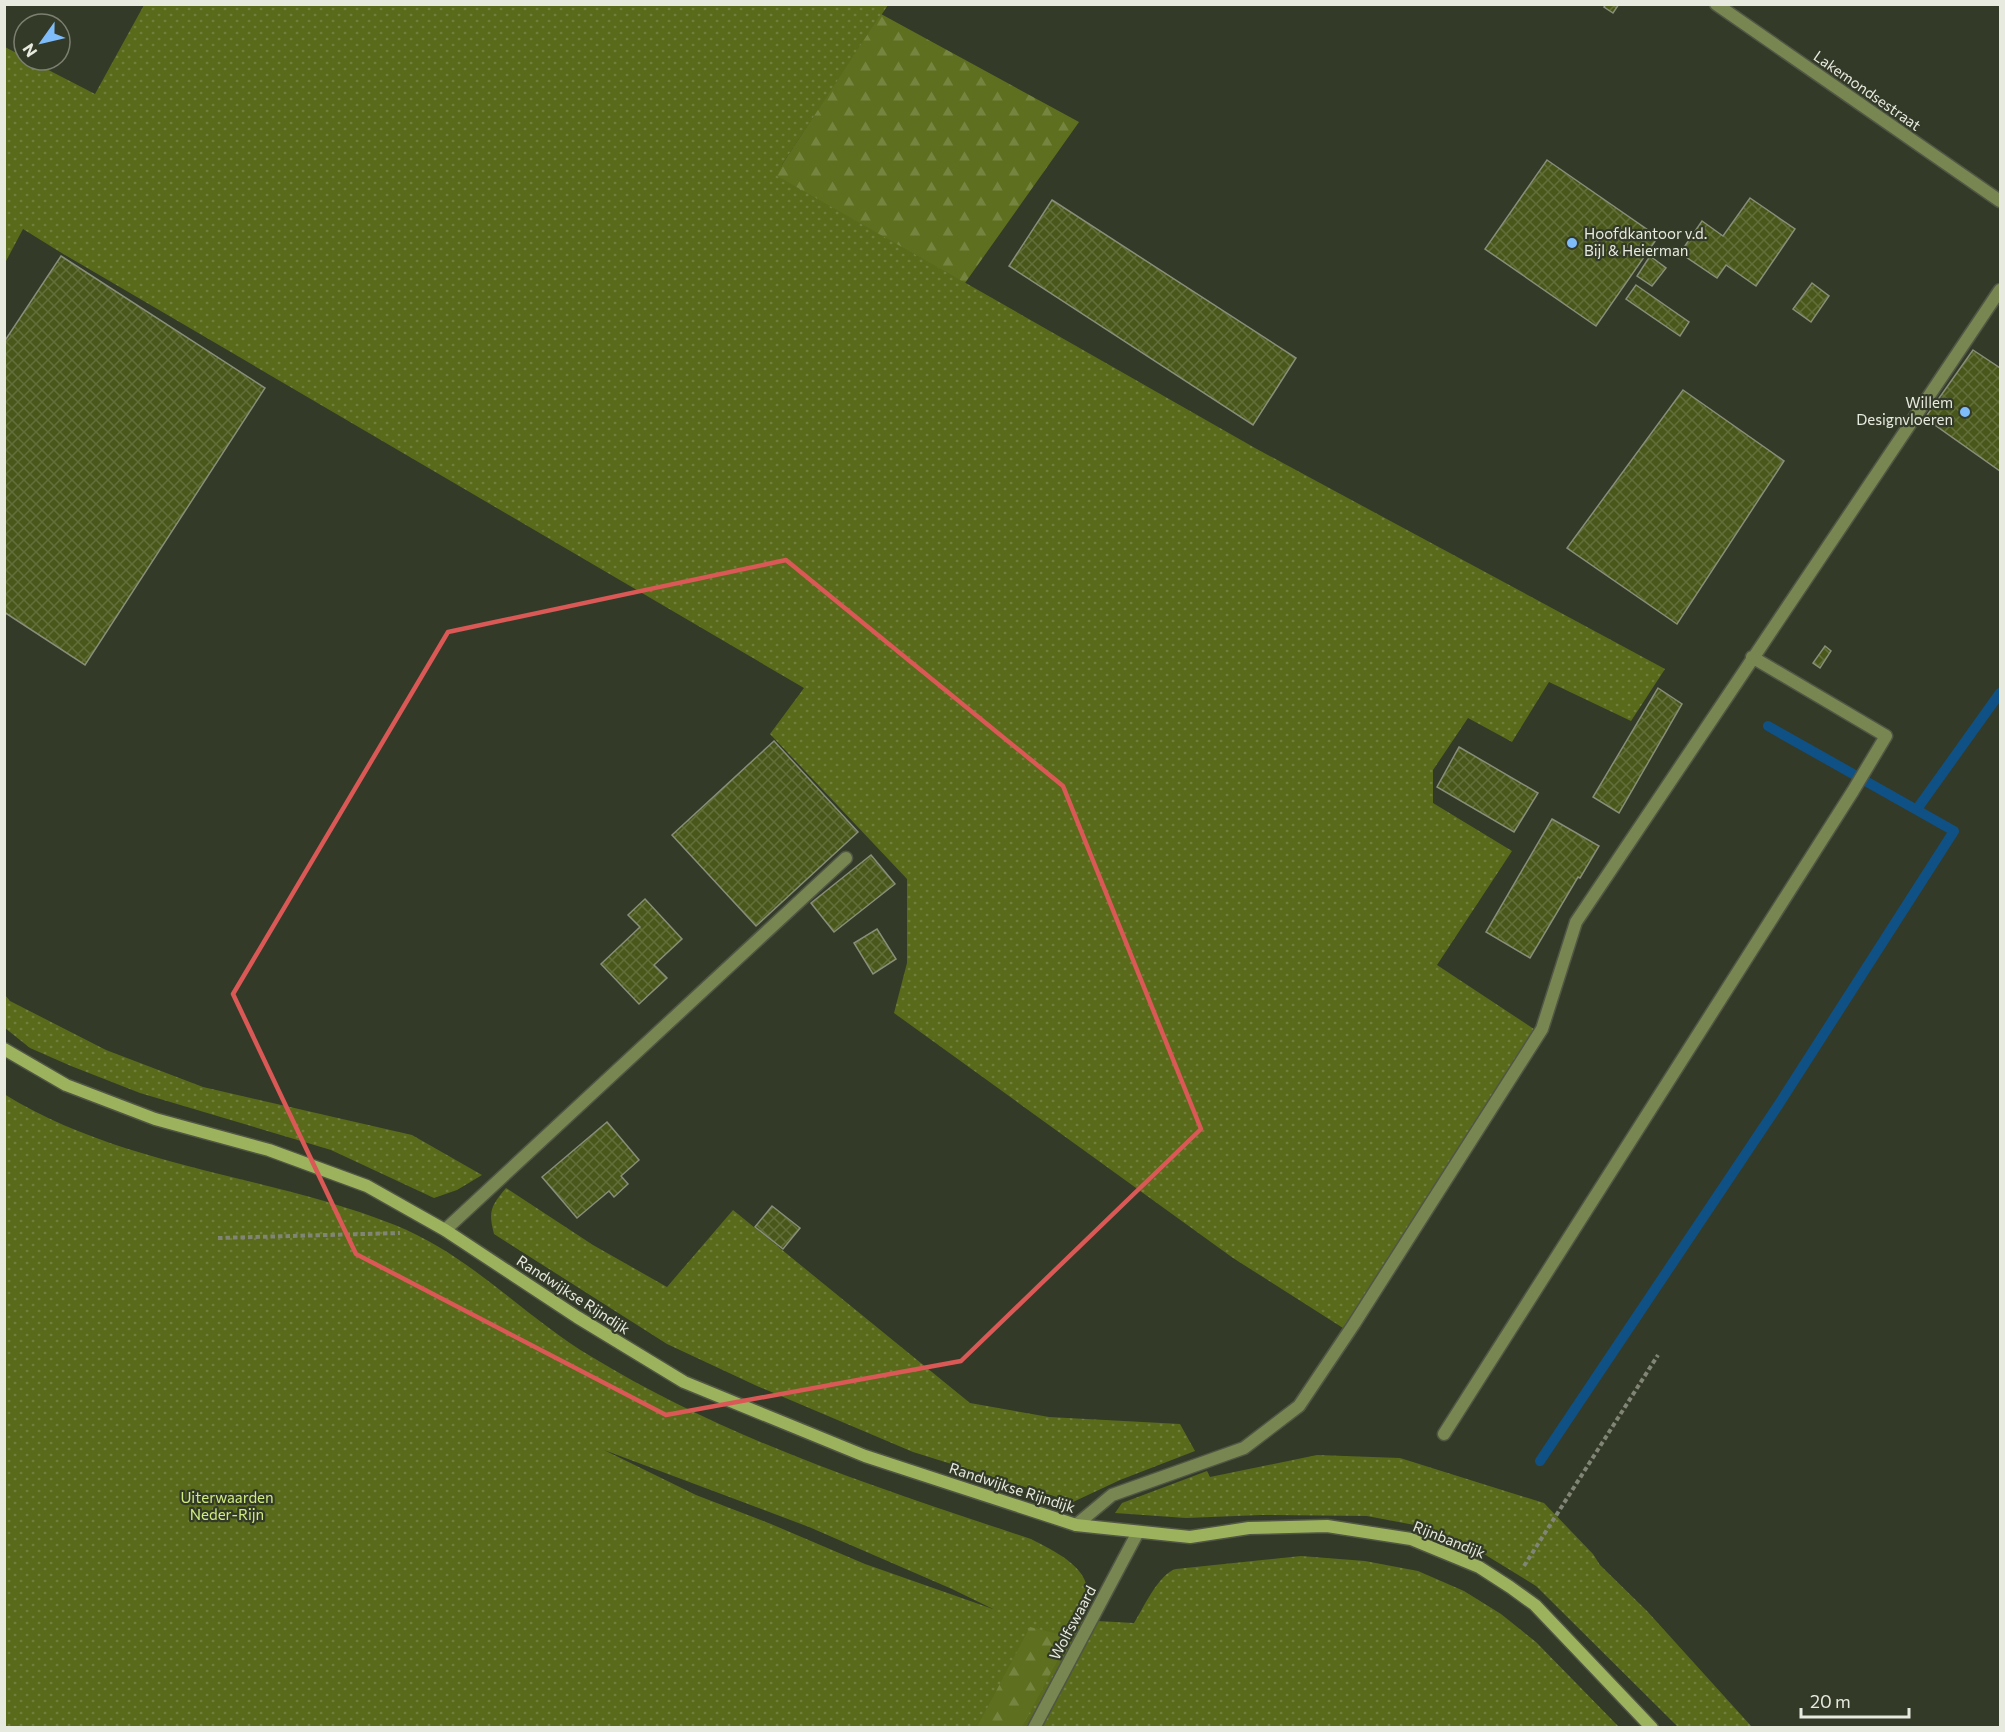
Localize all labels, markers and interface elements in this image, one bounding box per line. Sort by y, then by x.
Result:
north arrow [12,12,72,72]
text: N [18,40,40,61]
street label: Lakemondsestraat [1810,46,1925,134]
place label: Hoofdkantoor v.d. Bijl & Heierman [1584,224,1707,259]
marker: Hoofdkantoor v.d. Bijl & Heierman [1565,236,1579,250]
place label: Willem Designvloeren [1856,393,1953,428]
marker: Willem Designvloeren [1958,405,1972,419]
street label: Randwijkse Rijndijk [514,1251,634,1337]
street label: Randwijkse Rijndijk [947,1458,1078,1516]
park label: Uiterwaarden Neder-Rijn [180,1488,274,1523]
street label: Rijnbandijk [1411,1516,1488,1562]
street label: Wolfswaard [1045,1582,1099,1663]
scale bar [1801,1681,1909,1719]
text: 20 m [1810,1690,1851,1712]

